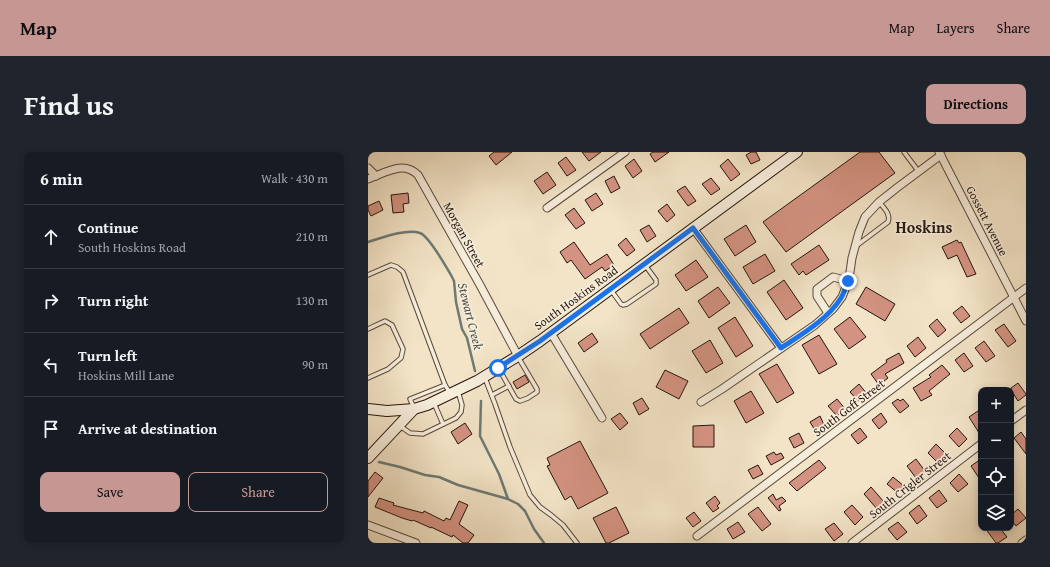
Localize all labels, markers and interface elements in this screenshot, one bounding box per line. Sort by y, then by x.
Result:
text: Map [20,14,57,42]
text: Map [889,18,915,38]
text: Layers [937,18,975,38]
text: Share [997,18,1030,38]
text: Find us [24,84,114,125]
button: Directions [926,84,1026,124]
text: 6 min [40,166,82,191]
text: Walk · 430 m [261,169,328,188]
street label: Gossett Avenue [963,183,1013,259]
street label: Morgan Street [439,199,490,271]
district label: Hoskins [896,215,953,239]
text: Continue [78,217,139,238]
icon: ahead [40,226,62,248]
text: 210 m [296,227,328,246]
text: South Hoskins Road [78,238,186,257]
street label: South Hoskins Road [530,261,621,334]
route end [839,272,857,290]
water label: Stewart Creek [453,281,488,352]
icon: right [40,290,62,312]
text: Turn right [78,290,149,311]
text: 130 m [296,291,328,310]
text: Turn left [78,345,137,366]
icon: left [40,354,62,376]
text: 90 m [302,355,328,374]
route start [489,359,507,377]
text: Hoskins Mill Lane [78,366,174,385]
street label: South Goff Street [809,374,889,440]
map controls [978,387,1014,531]
button: + [978,387,1014,423]
icon: arrive [40,418,62,440]
text: Arrive at destination [78,418,217,439]
button: − [978,423,1014,459]
street label: South Crigler Street [865,447,955,522]
button: locate [978,459,1014,495]
button: Save [40,472,180,512]
button: Share [188,472,328,512]
button: layers [978,495,1014,531]

